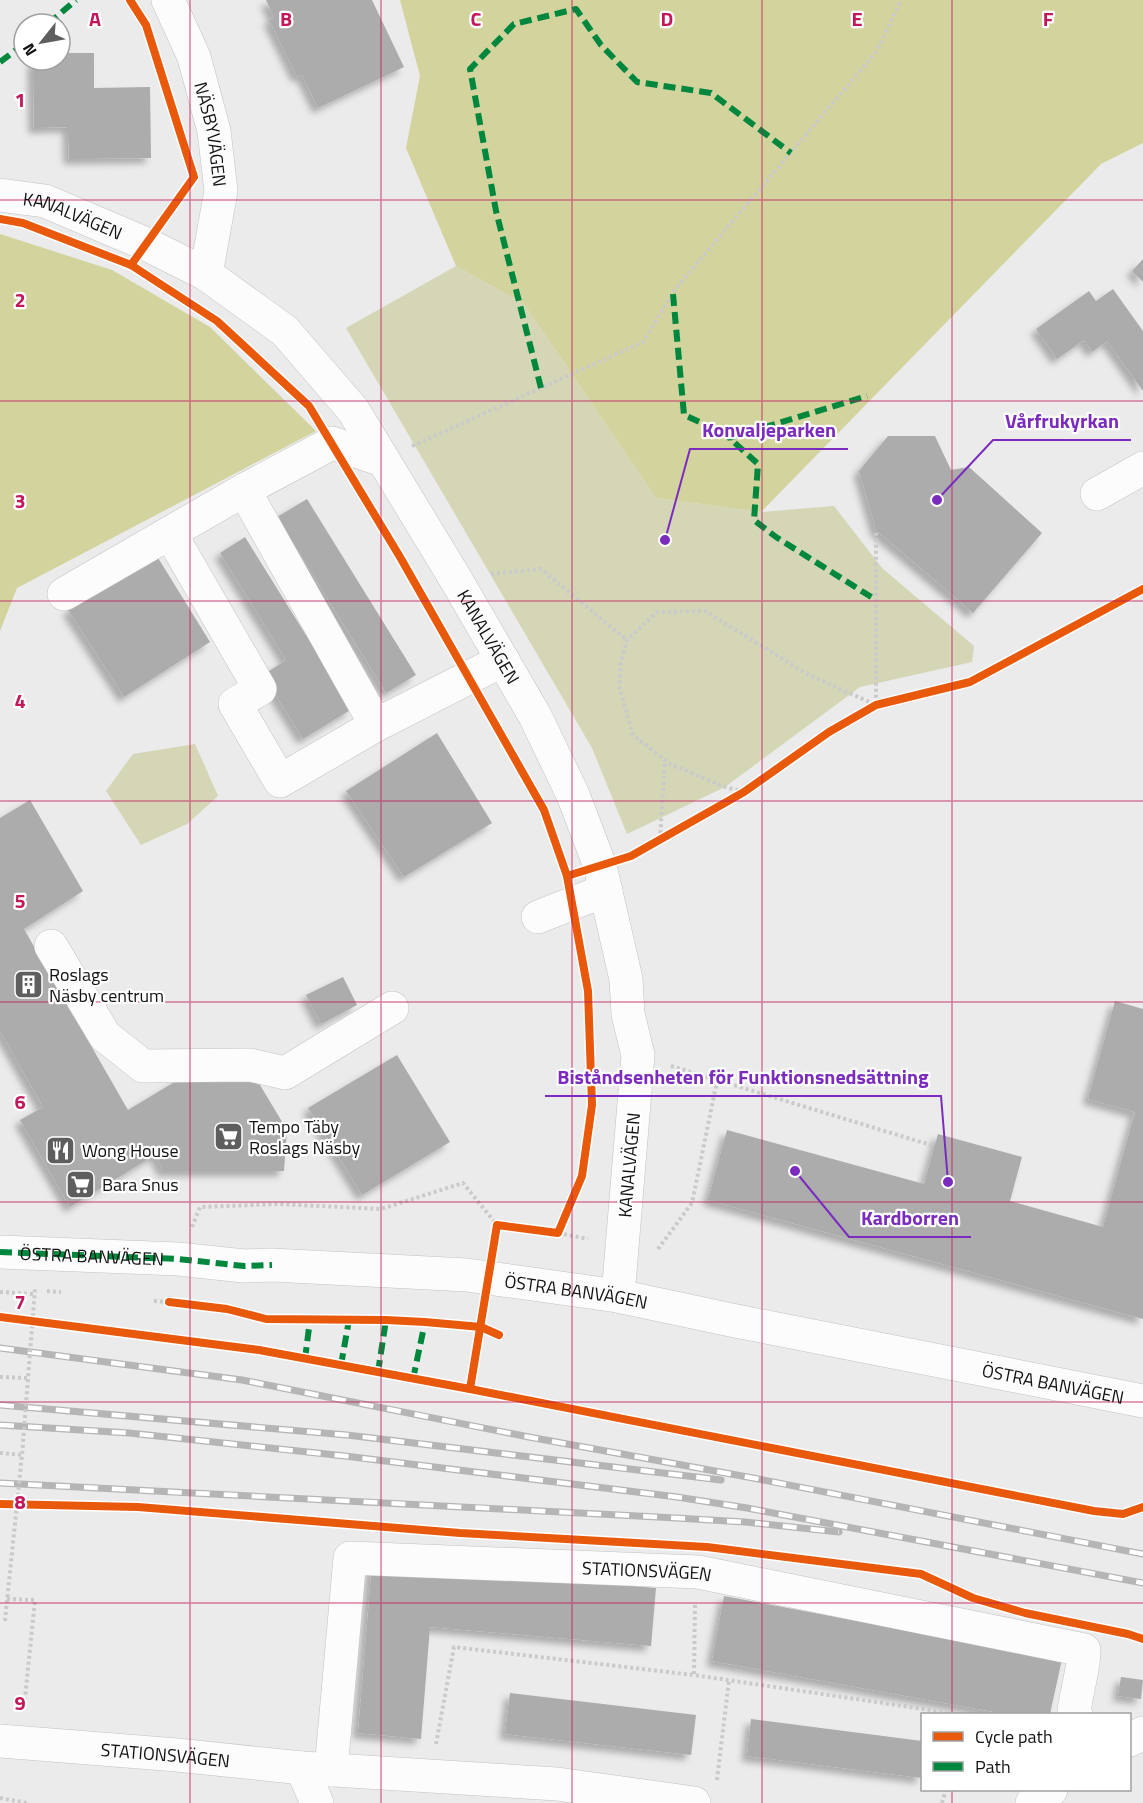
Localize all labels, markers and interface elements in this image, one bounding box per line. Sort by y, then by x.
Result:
text: A [89,3,101,34]
text: B [280,3,292,34]
text: C [471,3,482,34]
text: D [661,3,673,34]
text: E [851,3,863,34]
text: F [1043,3,1054,34]
north arrow [12,12,72,72]
text: N [16,39,42,61]
street label: NÄSBYVÄGEN [188,79,234,188]
text: 1 [14,84,26,115]
street label: KANALVÄGEN [21,185,127,246]
text: 2 [14,284,26,315]
callout: Vårfrukyrkan [993,402,1131,440]
text: Vårfrukyrkan [1005,405,1119,436]
callout: Konvaljeparken [690,411,848,449]
text: Konvaljeparken [702,414,836,445]
text: 3 [14,485,26,516]
street label: KANALVÄGEN [451,584,527,689]
text: 4 [14,685,26,716]
text: 5 [14,885,26,916]
place label: Roslags Näsby centrum [49,961,164,1009]
building icon: Roslags Näsby centrum [12,968,44,1000]
callout: Biståndsenheten för Funktionsnedsättning [545,1058,941,1096]
text: Biståndsenheten för Funktionsnedsättning [557,1061,929,1092]
text: 6 [14,1086,26,1117]
street label: KANALVÄGEN [611,1111,647,1219]
place label: Tempo Täby Roslags Näsby [249,1113,360,1161]
supermarket icon: Tempo Täby Roslags Näsby [212,1120,244,1152]
restaurant icon: Wong House [45,1134,77,1166]
place label: Wong House [82,1137,179,1164]
supermarket icon: Bara Snus [65,1168,97,1200]
place label: Bara Snus [102,1171,179,1198]
callout: Kardborren [849,1199,971,1237]
text: Kardborren [861,1202,959,1233]
street label: ÖSTRA BANVÄGEN [19,1239,165,1272]
street label: ÖSTRA BANVÄGEN [503,1267,650,1315]
text: 7 [14,1286,26,1317]
street label: ÖSTRA BANVÄGEN [980,1356,1127,1410]
text: 8 [14,1486,26,1517]
street label: STATIONSVÄGEN [582,1554,714,1588]
text: 9 [14,1687,26,1718]
legend [921,1713,1131,1791]
text: Cycle path [975,1723,1053,1750]
street label: STATIONSVÄGEN [100,1736,231,1774]
text: Path [975,1753,1011,1780]

